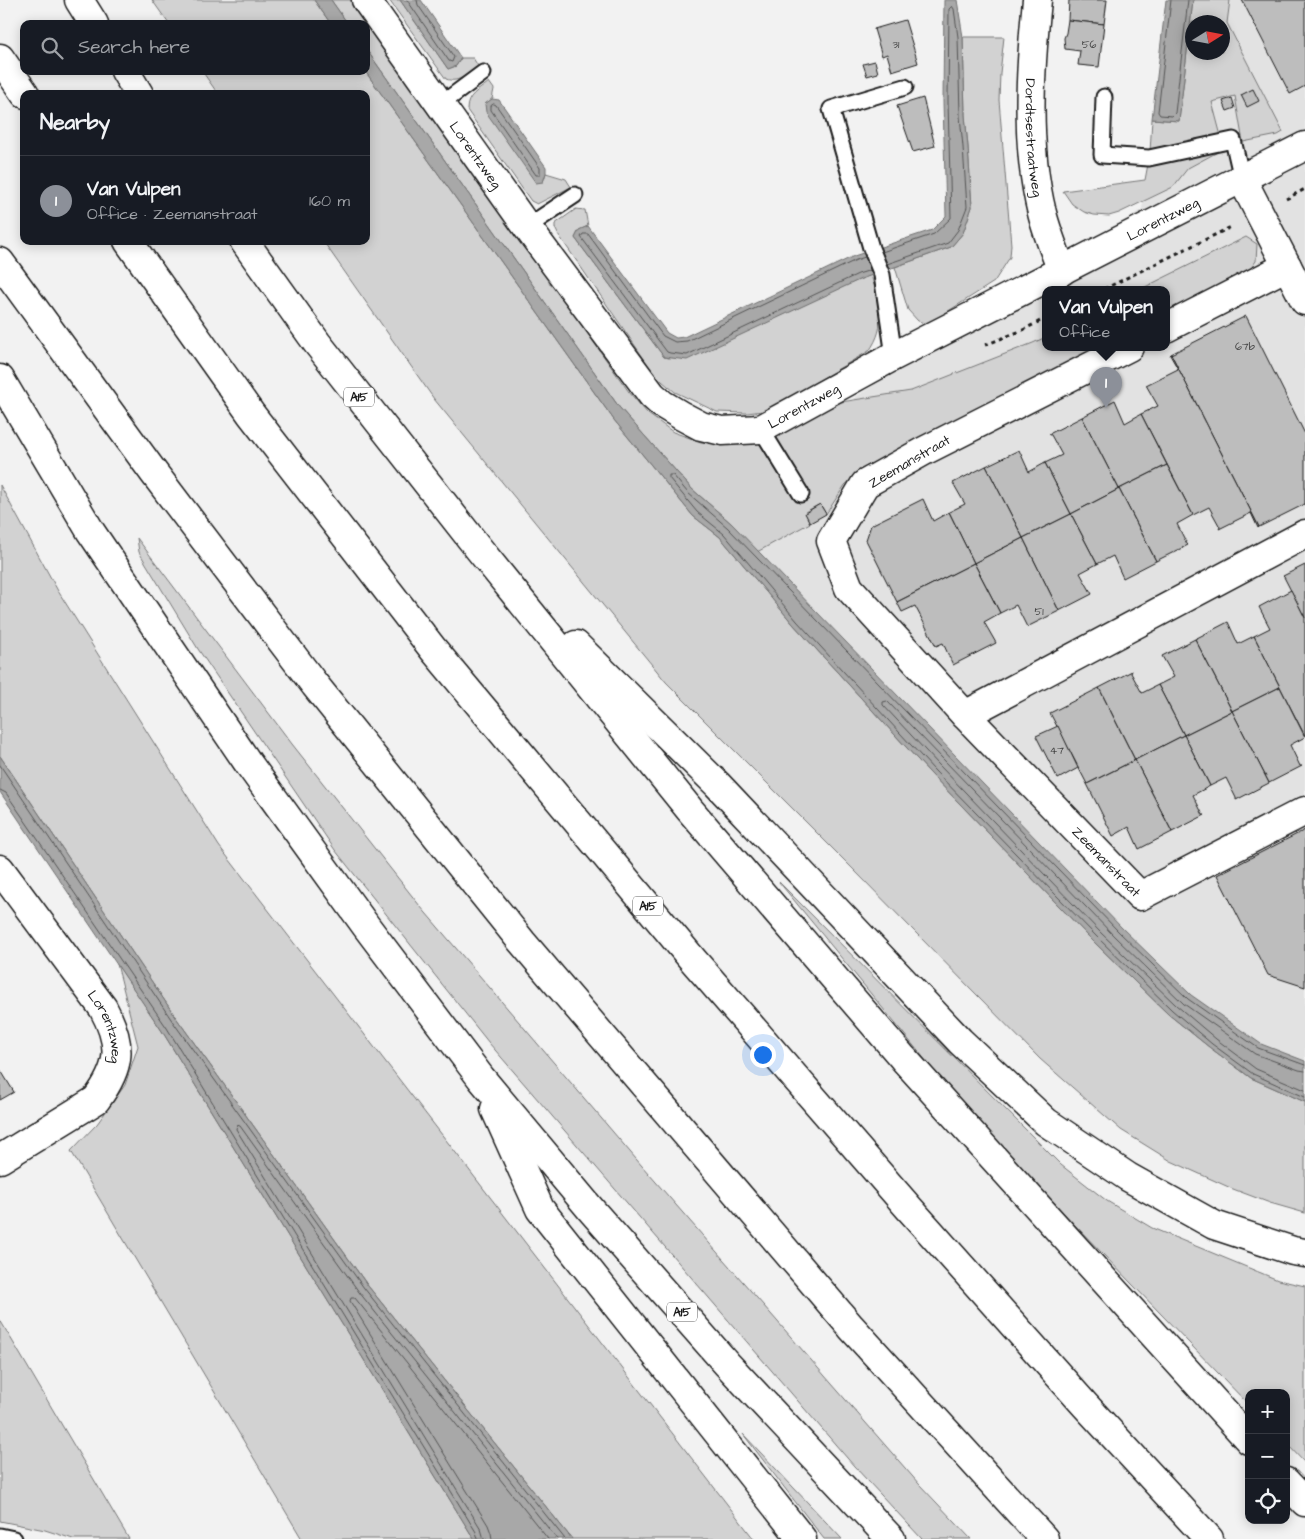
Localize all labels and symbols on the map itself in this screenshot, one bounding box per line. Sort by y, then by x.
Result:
north arrow [1185,15,1230,60]
house number: 31 [892,37,900,52]
house number: 56 [1082,37,1096,52]
street label: Dordtsestraatweg [1019,78,1047,199]
street label: Lorentzweg [444,118,506,193]
street label: Lorentzweg [1124,193,1203,246]
house number: 67b [1235,339,1255,354]
pin: 1 [1090,367,1122,408]
street label: Lorentzweg [765,379,843,434]
road number: A15 [344,388,374,407]
street label: Zeemanstraat [865,430,954,493]
house number: 51 [1034,604,1044,619]
house number: 47 [1050,743,1064,758]
street label: Zeemanstraat [1067,822,1145,902]
road number: A15 [633,896,663,916]
street label: Lorentzweg [82,986,126,1065]
your location [750,1042,776,1068]
road number: A15 [667,1302,697,1321]

